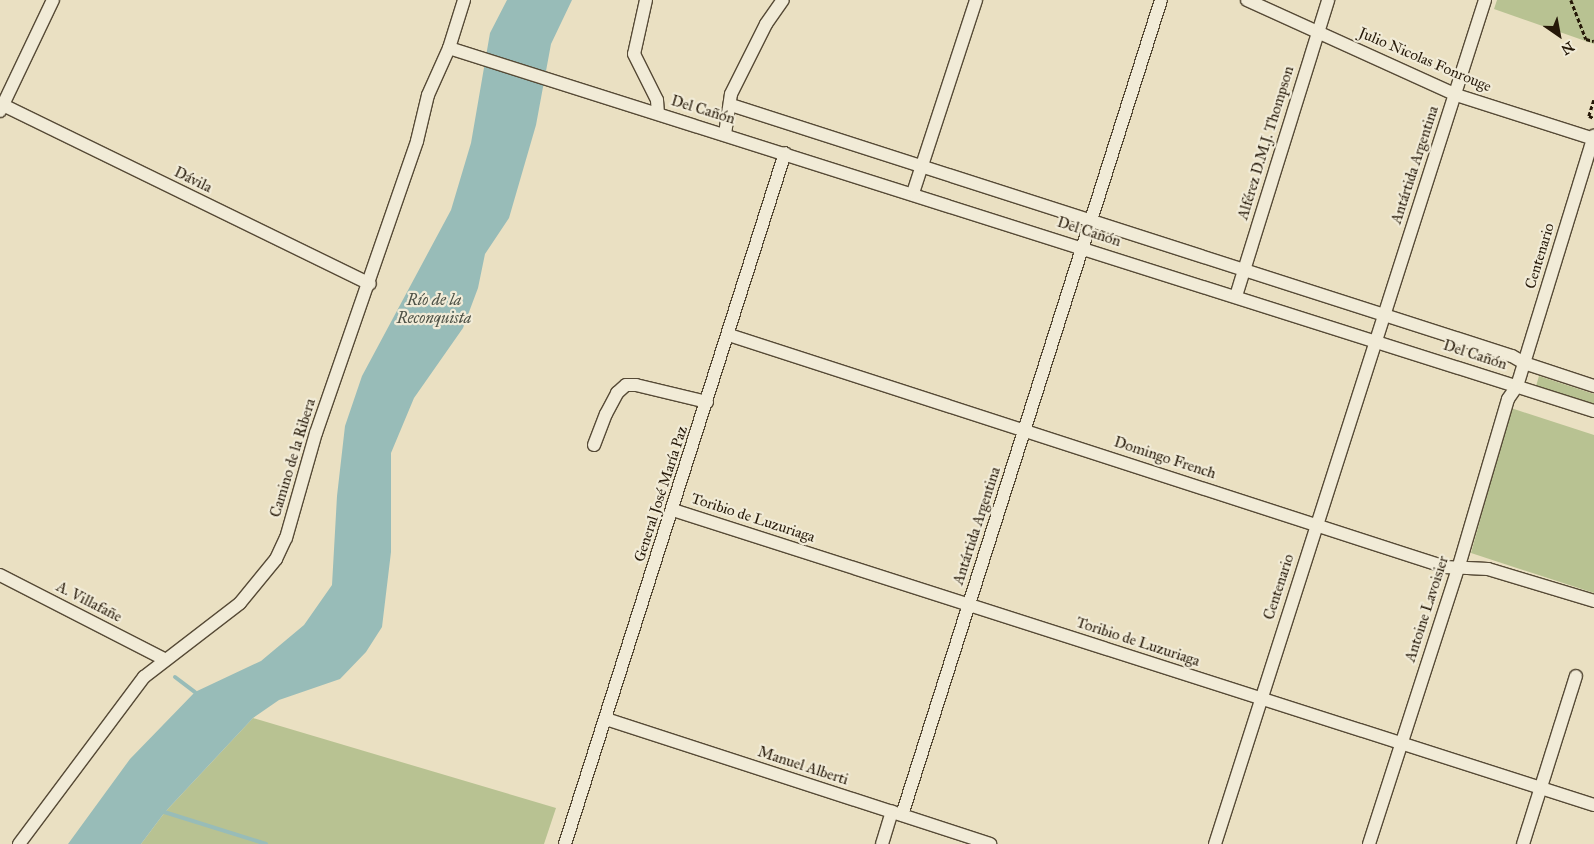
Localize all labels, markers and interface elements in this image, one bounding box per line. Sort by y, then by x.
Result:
north arrow [1534,10,1584,60]
street label: Julio Nicolas Fonrouge [1356,24,1494,96]
text: N [1558,38,1577,58]
street label: Alférez D.M.J. Thompson [1234,64,1298,222]
street label: Del Cañón [669,92,737,128]
street label: Antártida Argentina [1387,104,1443,226]
street label: Dávila [171,163,215,197]
street label: Del Cañón [1055,213,1123,251]
street label: Centenario [1521,221,1559,291]
water label: Río de la Reconquista [397,290,471,328]
street label: Del Cañón [1441,336,1509,374]
street label: Camino de la Ribera [266,397,320,519]
street label: General José María Paz [631,424,691,564]
street label: Domingo French [1112,433,1218,483]
street label: Antártida Argentina [949,465,1005,587]
street label: Toribio de Luzuriaga [689,490,817,546]
street label: Centenario [1260,552,1298,622]
street label: Antoine Lavoisier [1401,554,1453,664]
street label: A. Villafañe [53,578,125,626]
street label: Toribio de Luzuriaga [1074,614,1202,670]
street label: Manuel Alberti [755,743,851,789]

